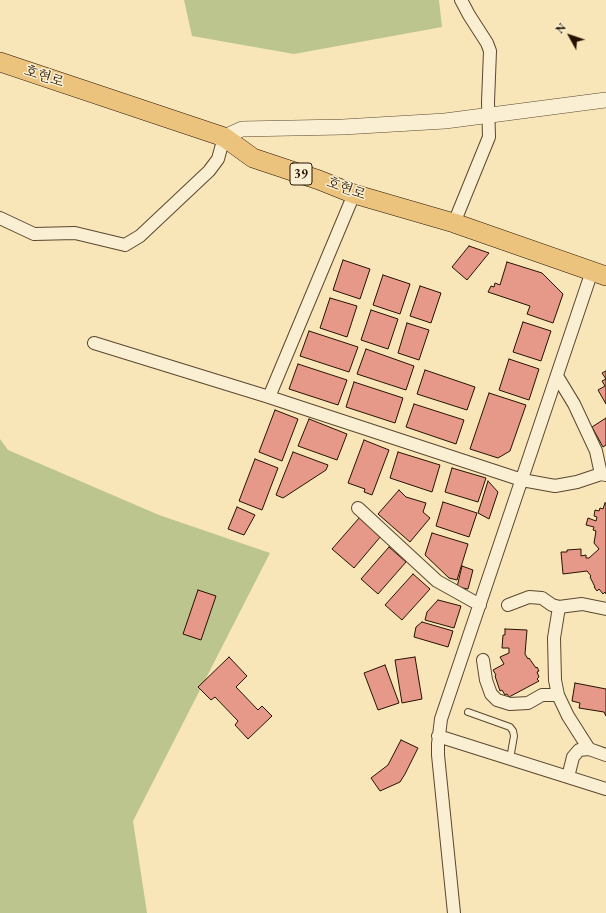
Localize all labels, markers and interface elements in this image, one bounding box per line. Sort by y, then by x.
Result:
north arrow [550,16,590,56]
text: N [553,20,569,36]
street label: 호현로 [22,63,66,91]
road number: 39 [290,163,312,185]
street label: 호현로 [324,174,368,204]

